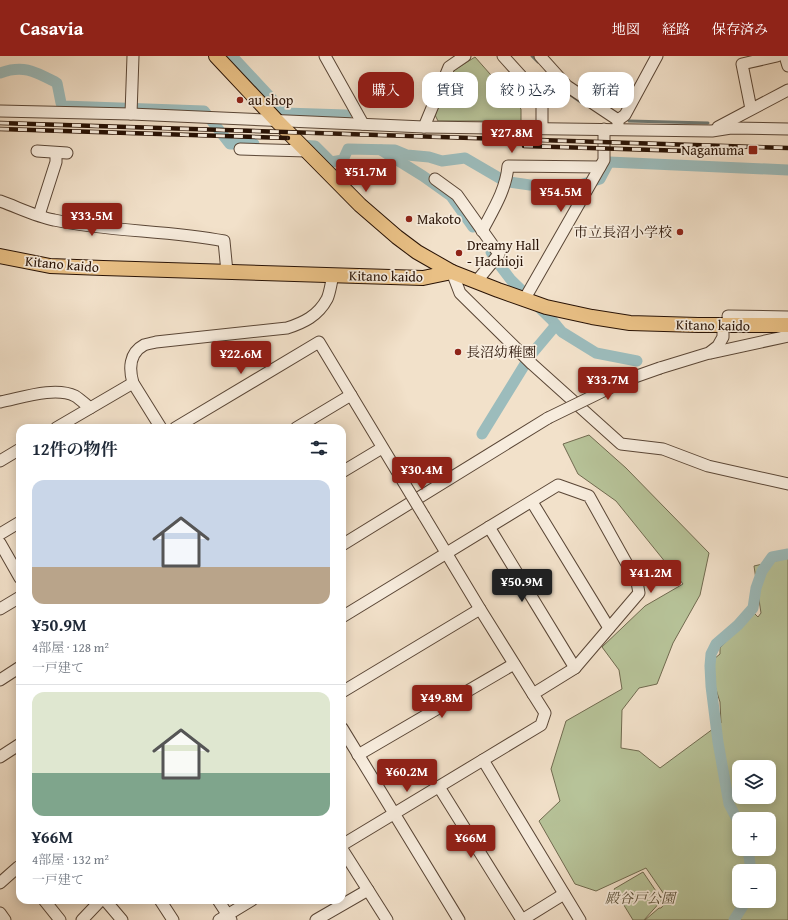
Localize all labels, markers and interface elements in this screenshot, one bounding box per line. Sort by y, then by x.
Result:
text: Casavia [20,14,83,42]
text: 地図 [612,19,640,39]
text: 経路 [662,19,690,39]
text: 保存済み [712,19,768,39]
chip: 購入 [358,72,414,108]
chip: 賃貸 [422,72,478,108]
chip: 絞り込み [486,72,570,108]
chip: 新着 [578,72,634,108]
place label: au shop [248,90,294,110]
marker: au shop [235,95,245,105]
pin: ¥27.8M [479,120,545,154]
text: ¥27.8M [491,123,533,142]
place label: Naganuma [681,140,744,160]
marker: Naganuma [747,144,759,156]
pin: ¥51.7M [333,159,399,193]
text: ¥51.7M [345,162,387,181]
pin: ¥54.5M [528,179,594,213]
text: ¥54.5M [540,182,582,201]
pin: ¥33.5M [59,203,125,237]
text: ¥33.5M [71,206,113,225]
place label: Makoto [417,209,461,229]
marker: Makoto [404,214,414,224]
place label: 市立長沼小学校 [574,222,672,242]
marker: 市立長沼小学校 [675,227,685,237]
place label: Dreamy Hall - Hachioji [467,235,540,271]
marker: Dreamy Hall - Hachioji [454,248,464,258]
street label: Kitano kaido [24,251,100,277]
street label: Kitano kaido [349,265,423,287]
street label: Kitano kaido [676,314,750,336]
pin: ¥22.6M [208,341,274,375]
place label: 長沼幼稚園 [466,342,536,362]
text: ¥22.6M [220,344,262,363]
marker: 長沼幼稚園 [453,347,463,357]
pin: ¥33.7M [575,367,641,401]
text: ¥33.7M [587,370,629,389]
text: 12件の物件 [32,436,118,461]
icon: filters [308,437,330,459]
pin: ¥30.4M [389,457,455,491]
text: ¥30.4M [401,460,443,479]
icon: home [145,506,217,578]
pin: ¥41.2M [618,560,684,594]
text: ¥41.2M [630,563,672,582]
pin: ¥50.9M [489,569,555,603]
text: ¥50.9M [501,572,543,591]
text: ¥50.9M [32,612,87,637]
text: 4部屋 · 128 m² [32,638,109,657]
text: 一戸建て [32,658,84,677]
pin: ¥49.8M [409,685,475,719]
text: ¥49.8M [421,688,463,707]
icon: home [145,718,217,790]
pin: ¥60.2M [374,759,440,793]
map controls [732,760,776,908]
button: layers [732,760,776,804]
text: ¥60.2M [386,762,428,781]
button: + [732,812,776,856]
text: ¥66M [32,824,73,849]
pin: ¥66M [447,825,495,859]
text: ¥66M [455,828,487,847]
text: 4部屋 · 132 m² [32,850,109,869]
button: − [732,864,776,908]
text: 一戸建て [32,870,84,889]
park label: 殿谷戸公園 [605,888,677,908]

